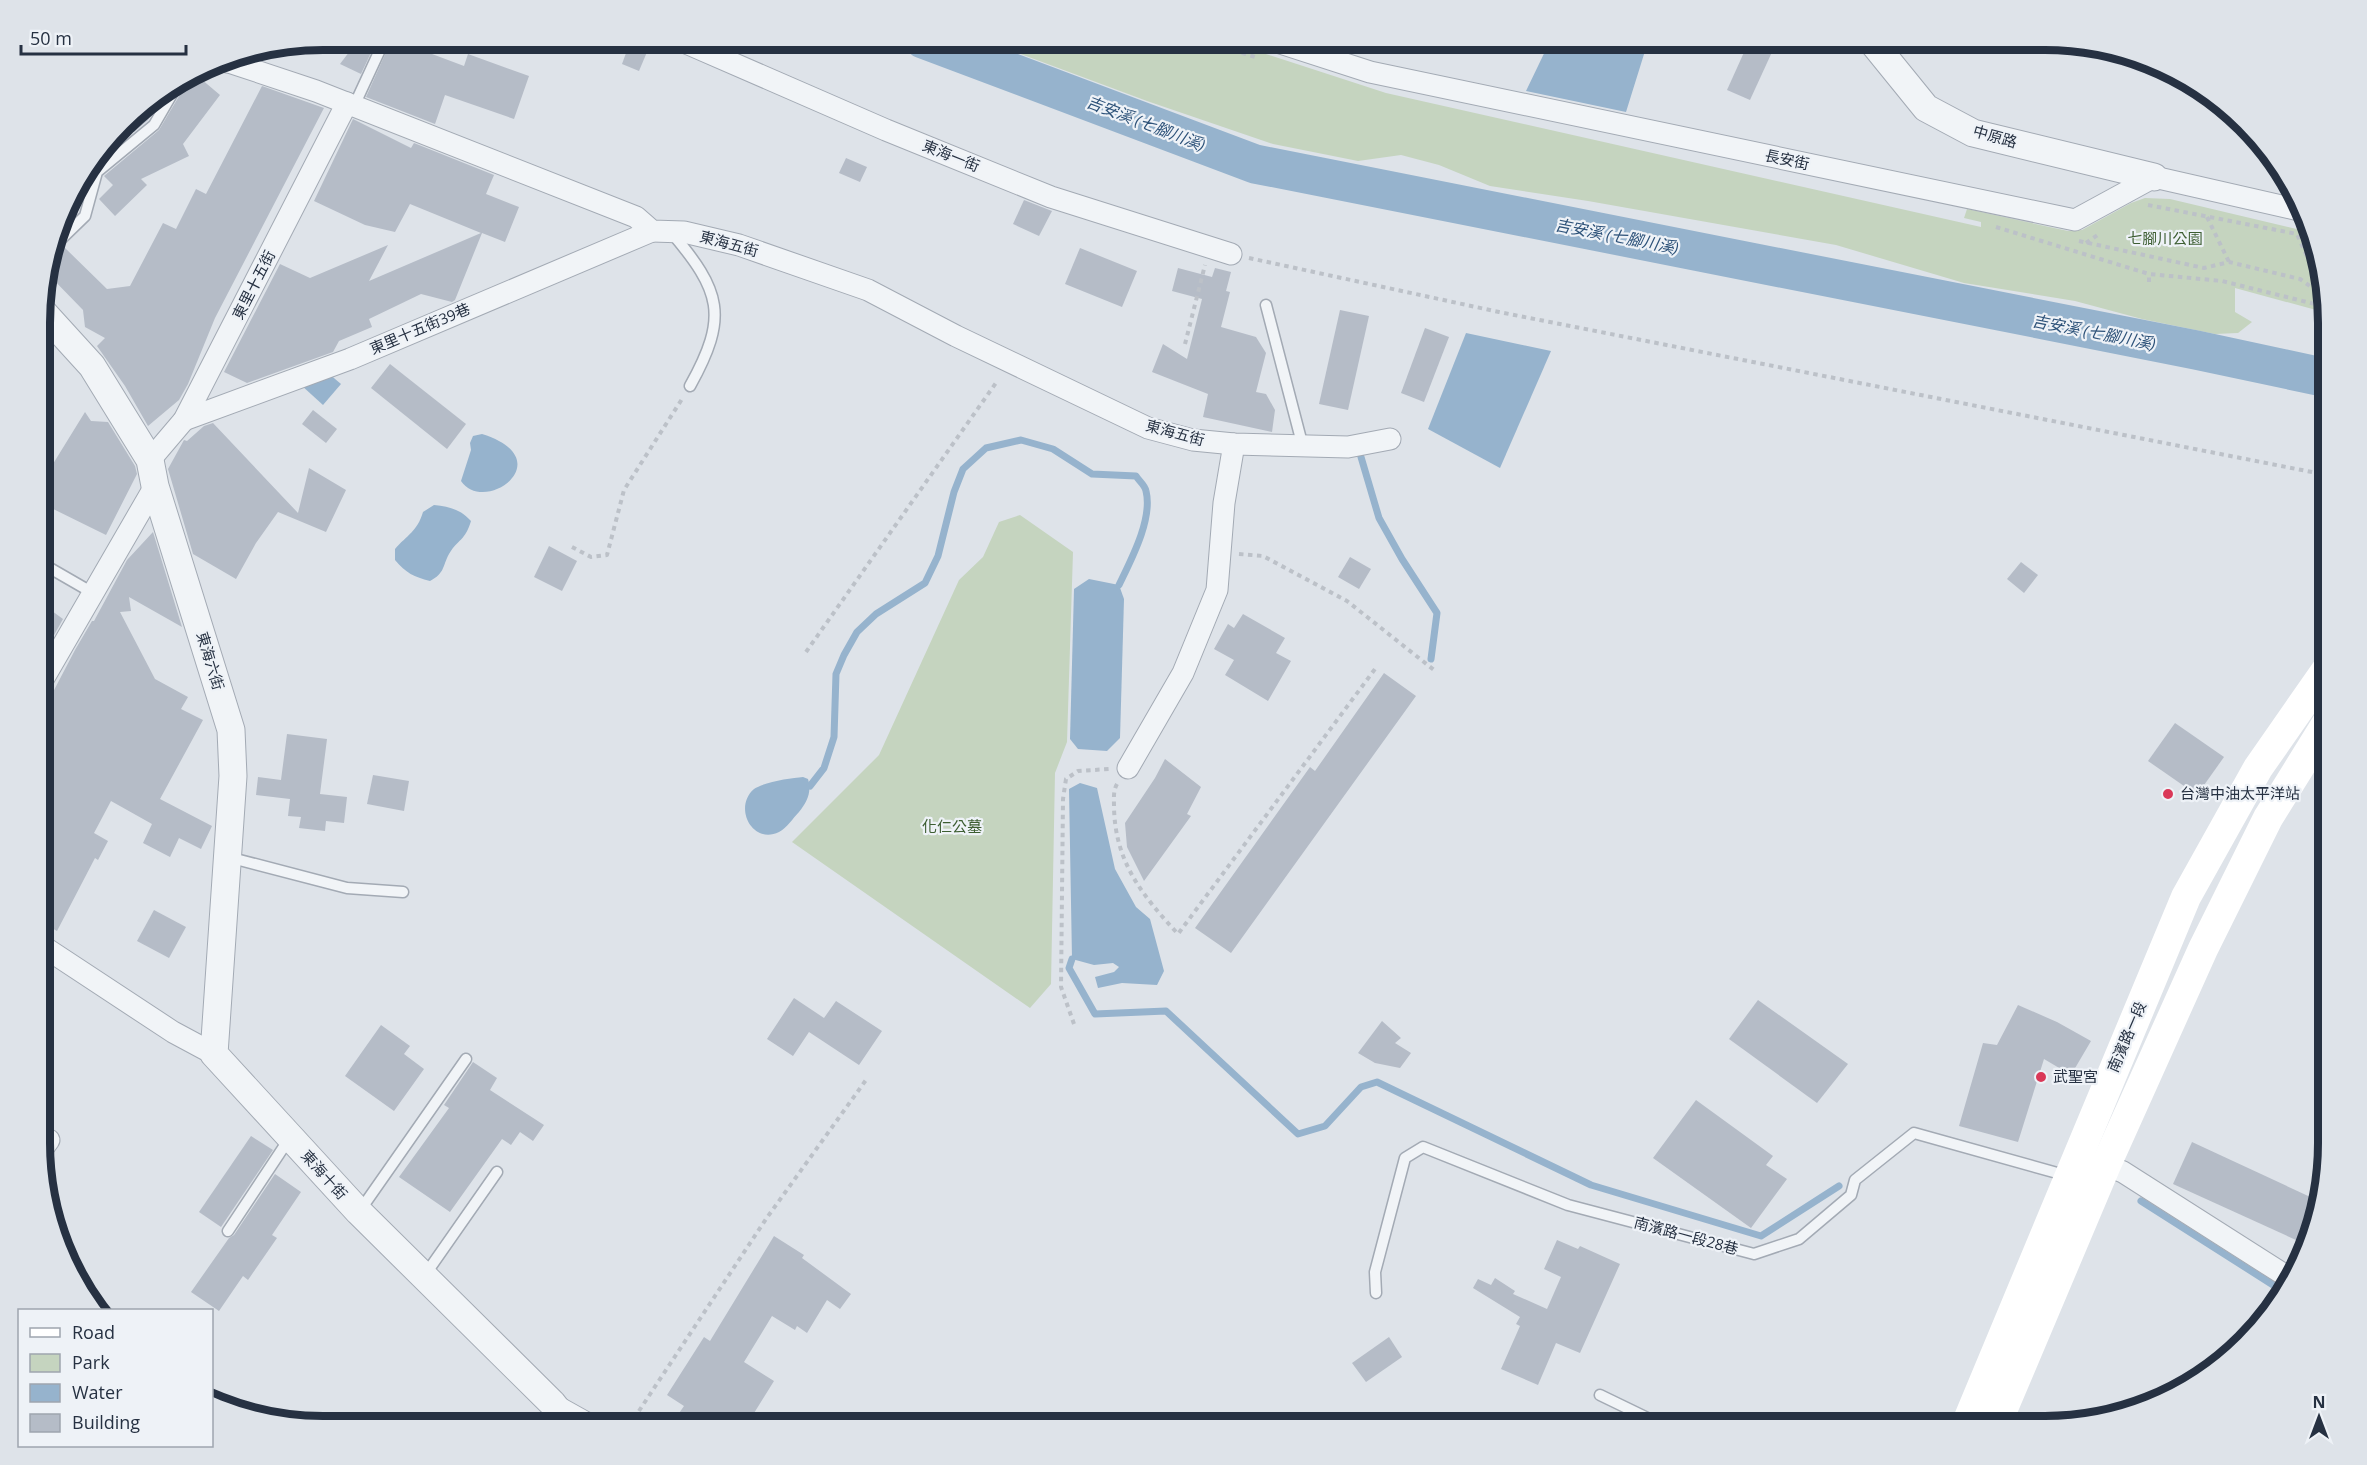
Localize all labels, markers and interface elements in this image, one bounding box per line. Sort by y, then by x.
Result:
scale bar [21,18,186,56]
text: 50 m [30,26,72,50]
water label: 吉安溪 (七腳川溪) [1084,90,1208,156]
street label: 中原路 [1971,120,2020,152]
street label: 東海一街 [920,135,983,176]
street label: 長安街 [1763,145,1811,173]
water label: 吉安溪 (七腳川溪) [1553,213,1681,259]
street label: 東海五街 [698,226,761,260]
park label: 七腳川公園 [2127,228,2203,248]
street label: 東里十五街 [227,247,279,323]
street label: 東里十五街39巷 [366,298,473,358]
water label: 吉安溪 (七腳川溪) [2030,309,2158,355]
street label: 東海五街 [1144,415,1207,449]
street label: 東海六街 [193,629,229,692]
place label: 台灣中油太平洋站 [2180,783,2300,803]
marker: 台灣中油太平洋站 [2161,787,2175,801]
park label: 化仁公墓 [922,816,982,836]
street label: 南濱路一段 [2102,998,2150,1075]
place label: 武聖宮 [2053,1066,2098,1086]
marker: 武聖宮 [2034,1070,2048,1084]
street label: 東海十街 [297,1145,352,1203]
street label: 南濱路一段28巷 [1632,1212,1741,1259]
legend [18,1309,213,1447]
text: Road [72,1320,115,1344]
text: Park [72,1350,110,1374]
text: Water [72,1380,123,1404]
north arrow [2289,1387,2349,1447]
text: N [2312,1391,2326,1413]
text: Building [72,1410,140,1434]

